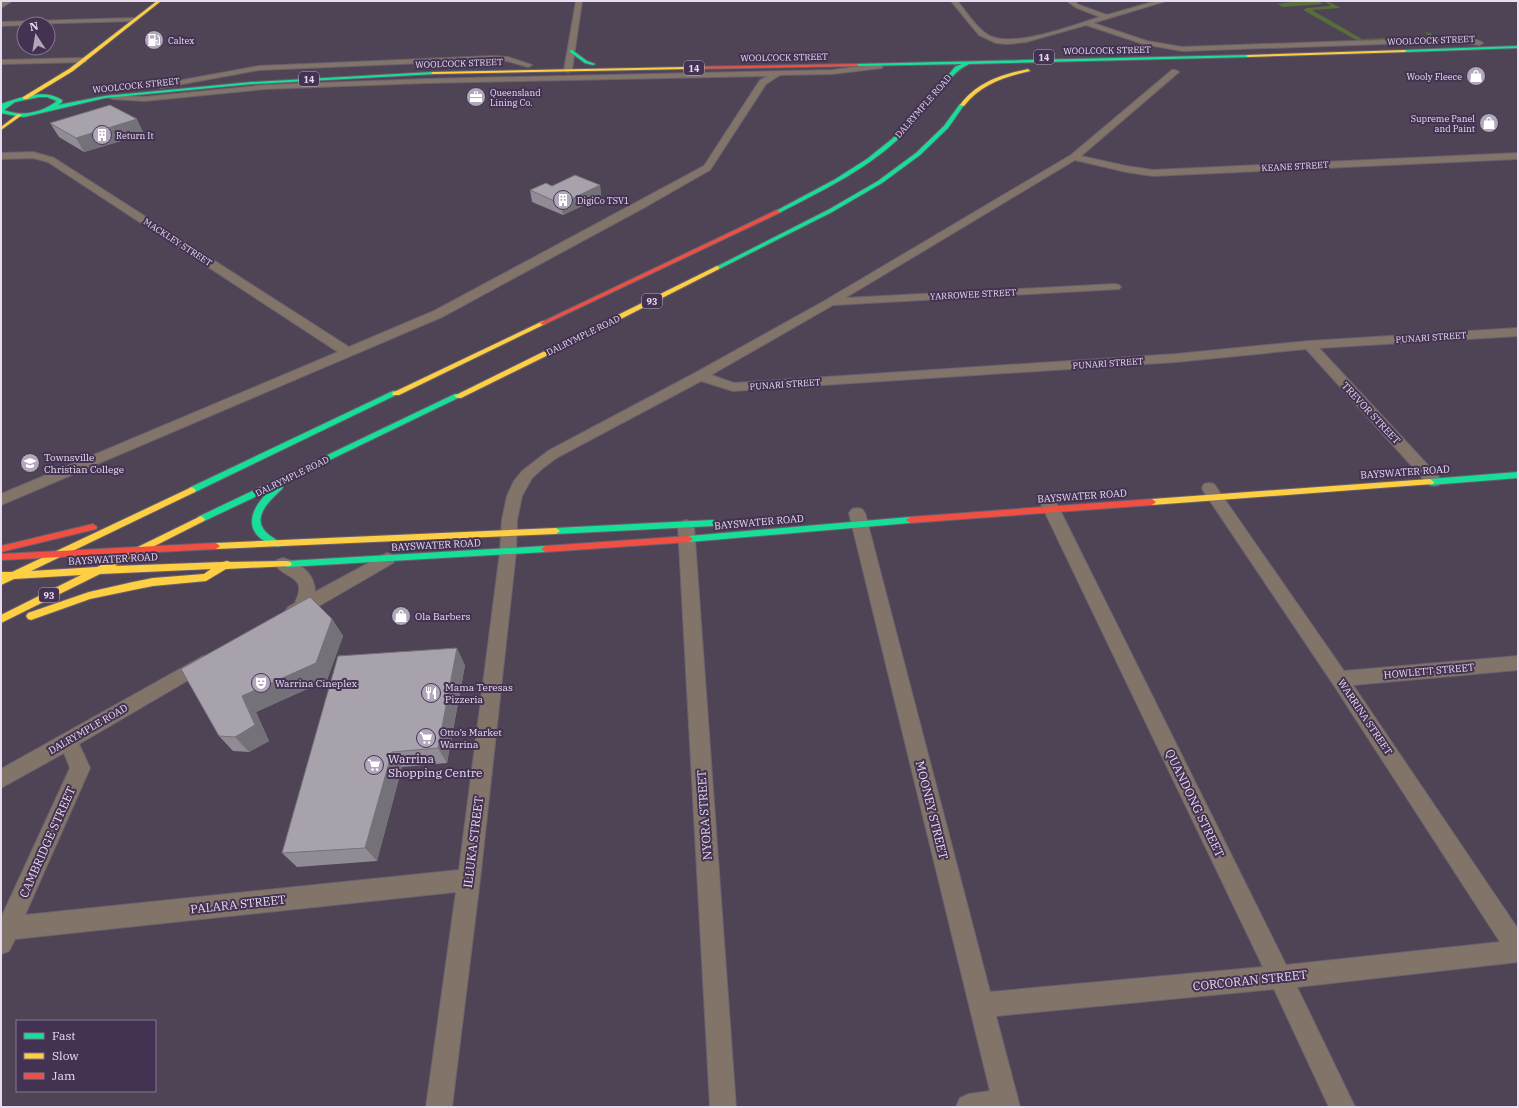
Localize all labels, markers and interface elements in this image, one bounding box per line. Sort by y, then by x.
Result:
north arrow [16,16,56,56]
text: N [28,18,40,34]
fuel station icon: Caltex [143,29,165,51]
street label: WOOLCOCK STREET [1387,33,1475,47]
place label: Caltex [168,35,194,46]
street label: WOOLCOCK STREET [1063,44,1151,56]
road number: 14 [1034,50,1054,64]
street label: WOOLCOCK STREET [740,51,828,63]
street label: WOOLCOCK STREET [415,56,503,70]
road number: 14 [684,61,704,75]
shop icon: Wooly Fleece [1465,65,1487,87]
place label: Wooly Fleece [1406,71,1462,82]
road number: 14 [299,72,319,86]
street label: DALRYMPLE ROAD [892,72,954,140]
street label: WOOLCOCK STREET [92,75,180,95]
office icon: Queensland Lining Co. [465,86,487,108]
place label: Queensland Lining Co. [490,87,541,108]
shop icon: Supreme Panel and Paint [1478,112,1500,134]
place label: Supreme Panel and Paint [1411,113,1475,134]
building icon: Return It [91,124,113,146]
place label: Return It [116,130,154,141]
street label: KEANE STREET [1261,159,1329,173]
building icon: DigiCo TSV1 [552,189,574,211]
place label: DigiCo TSV1 [577,195,629,206]
street label: MACKLEY STREET [142,216,214,268]
street label: YARROWEE STREET [930,286,1017,302]
road number: 93 [642,294,662,308]
street label: DALRYMPLE ROAD [544,312,622,358]
street label: PUNARI STREET [1395,329,1467,345]
street label: PUNARI STREET [1072,355,1144,371]
street label: PUNARI STREET [749,376,821,392]
street label: TREVOR STREET [1339,379,1404,447]
place label: Townsville Christian College [44,451,124,476]
school or university icon: Townsville Christian College [19,452,41,474]
street label: DALRYMPLE ROAD [253,453,331,499]
street label: BAYSWATER ROAD [1360,462,1450,482]
street label: BAYSWATER ROAD [1037,486,1127,506]
street label: BAYSWATER ROAD [714,512,804,532]
street label: BAYSWATER ROAD [391,536,481,554]
street label: BAYSWATER ROAD [68,550,158,568]
road number: 93 [39,588,59,602]
shop icon: Ola Barbers [390,605,412,627]
place label: Ola Barbers [415,610,470,623]
street label: HOWLETT STREET [1383,661,1475,681]
theatre icon: Warrina Cineplex [250,672,272,694]
place label: Warrina Cineplex [275,677,357,690]
street label: WARRINA STREET [1335,677,1395,758]
place label: Mama Teresas Pizzeria [445,681,513,706]
restaurant icon: Mama Teresas Pizzeria [420,682,442,704]
street label: DALRYMPLE ROAD [46,701,130,757]
place label: Otto’s Market Warrina [440,726,502,751]
supermarket icon: Otto’s Market Warrina [415,727,437,749]
street label: QUANDONG STREET [1162,746,1228,860]
place label: Warrina Shopping Centre [388,751,483,780]
supermarket icon: Warrina Shopping Centre [363,754,385,776]
street label: MOONEY STREET [913,759,952,861]
street label: NYORA STREET [693,769,715,861]
street label: CAMBRIDGE STREET [16,784,78,900]
street label: ILLUKA STREET [460,795,486,889]
street label: PALARA STREET [190,892,287,916]
street label: CORCORAN STREET [1192,967,1308,993]
legend [16,1020,156,1092]
text: Fast [52,1028,76,1043]
text: Slow [52,1048,79,1063]
text: Jam [52,1068,76,1083]

